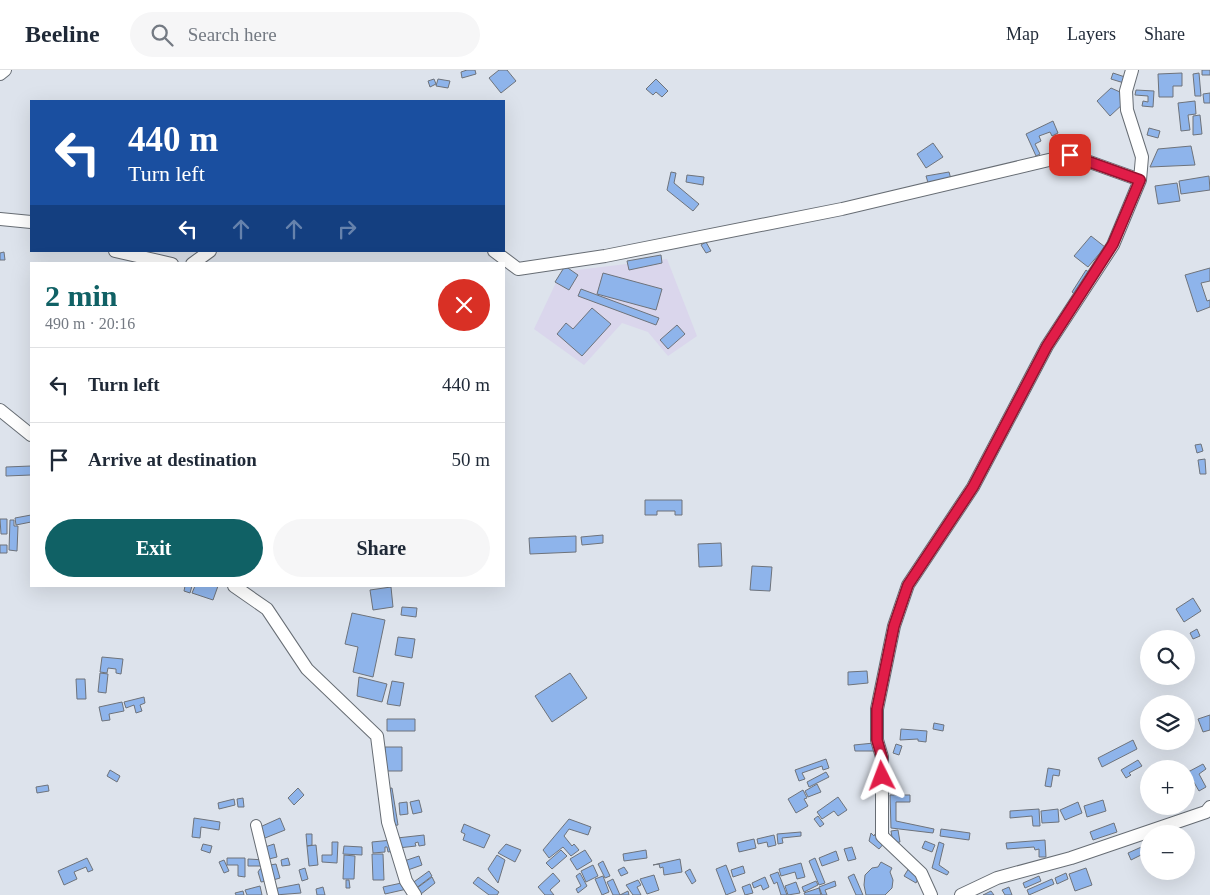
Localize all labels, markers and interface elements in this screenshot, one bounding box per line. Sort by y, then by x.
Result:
search box [130,12,480,57]
text: Beeline [25,21,100,47]
icon: search [148,21,176,49]
text: Search here [188,24,277,45]
text: Map [1006,24,1039,44]
text: Layers [1067,24,1116,44]
text: Share [1144,24,1185,44]
icon: left [45,120,110,185]
text: 440 m [128,120,218,159]
pin [1049,134,1091,176]
icon: arrive [1056,141,1084,169]
text: Turn left [128,161,205,186]
icon: left [174,215,202,243]
icon: ahead [227,215,255,243]
icon: ahead [280,215,308,243]
icon: right [333,215,361,243]
text: 2 min [45,279,118,312]
button: close [438,279,490,331]
text: 490 m · 20:16 [45,315,135,332]
icon: left [45,371,73,399]
text: Turn left [88,374,160,395]
text: 440 m [442,374,490,395]
icon: arrive [45,446,73,474]
text: Arrive at destination [88,449,257,470]
text: 50 m [451,449,490,470]
button: Exit [45,519,263,577]
button: Share [273,519,490,577]
map controls [1140,630,1195,880]
button: search [1140,630,1195,685]
button: layers [1140,695,1195,750]
position arrow [855,749,907,801]
button: + [1140,760,1195,815]
button: − [1140,825,1195,880]

